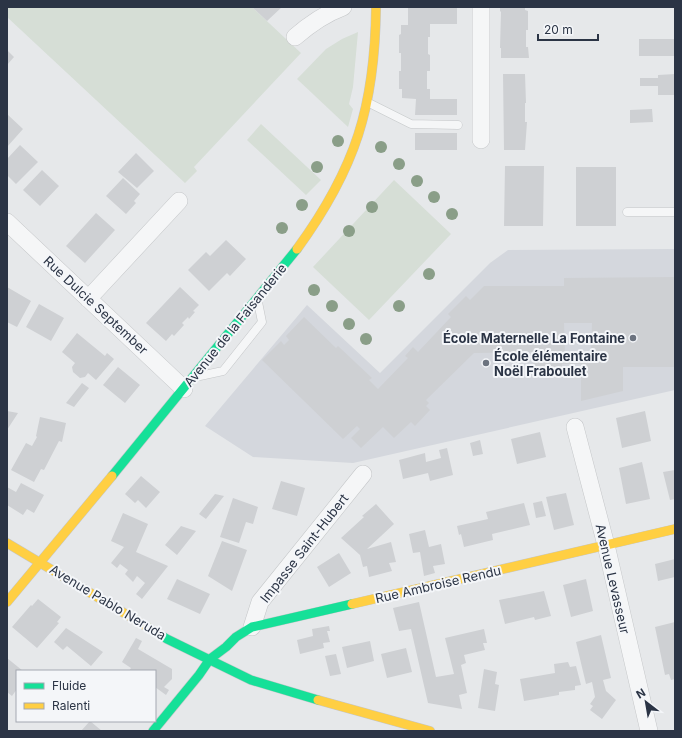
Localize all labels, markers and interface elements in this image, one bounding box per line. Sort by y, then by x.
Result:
scale bar [538,16,598,42]
text: 20 m [544,22,573,37]
street label: Rue Dulcie September [41,253,152,358]
street label: Avenue de la Faisanderie [180,260,290,390]
place label: École Maternelle La Fontaine [443,330,625,346]
marker: École Maternelle La Fontaine [628,333,638,343]
place label: École élémentaire Noël Fraboulet [494,348,607,379]
marker: École élémentaire Noël Fraboulet [481,358,491,368]
street label: Impasse Saint-Hubert [256,490,352,606]
street label: Avenue Levasseur [593,522,633,636]
street label: Avenue Pablo Neruda [47,561,169,643]
street label: Rue Ambroise Rendu [374,562,502,606]
legend [16,670,156,722]
text: Fluide [52,678,86,693]
north arrow [626,682,666,722]
text: N [634,685,648,702]
text: Ralenti [52,698,90,713]

